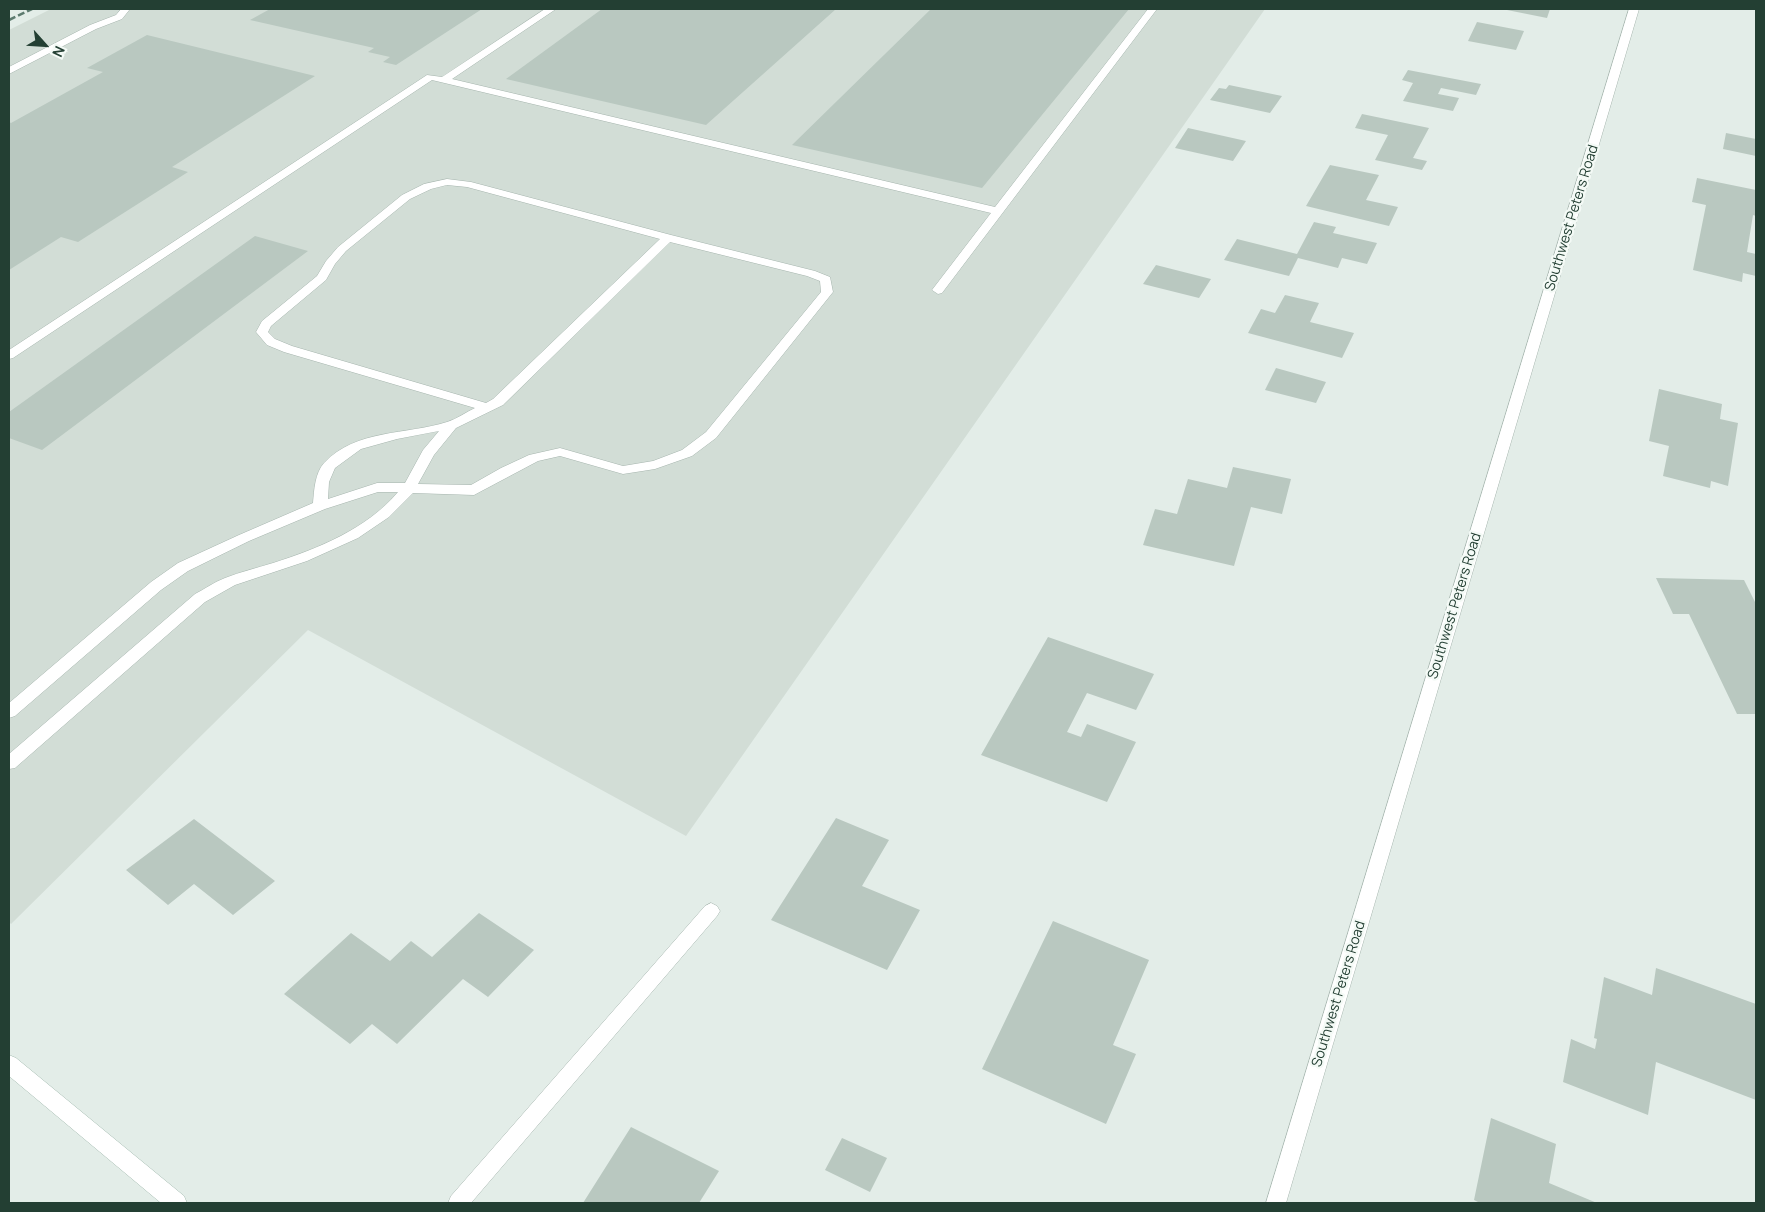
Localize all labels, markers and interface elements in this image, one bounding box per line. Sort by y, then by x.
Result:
north arrow [20,20,70,70]
text: N [48,43,70,60]
street label: Southwest Peters Road [1542,143,1602,293]
street label: Southwest Peters Road [1425,531,1485,681]
street label: Southwest Peters Road [1309,919,1369,1069]

